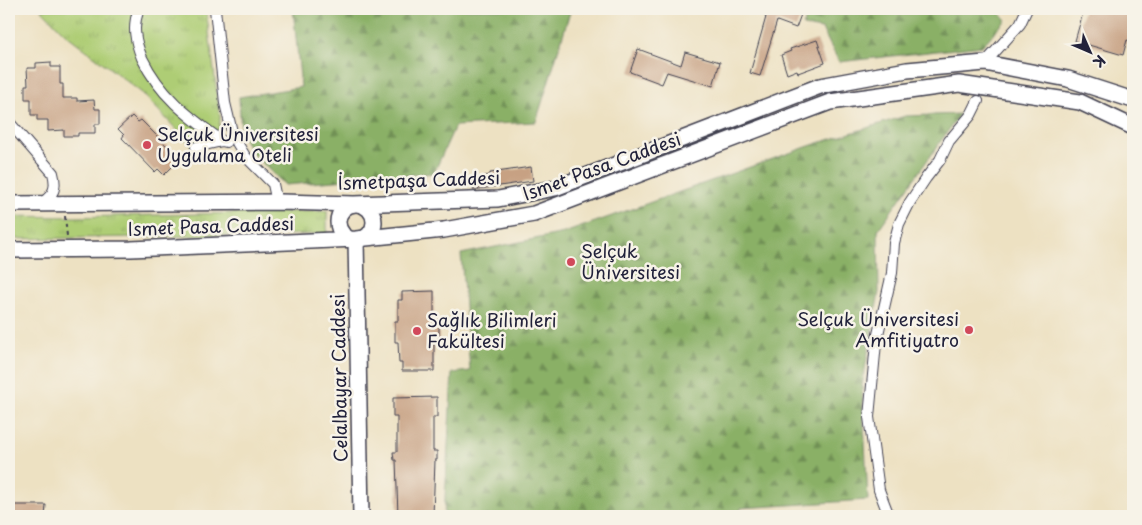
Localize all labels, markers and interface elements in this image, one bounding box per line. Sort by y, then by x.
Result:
north arrow [1064,28,1114,78]
text: K [1088,50,1111,73]
place label: Selçuk Üniversitesi Uygulama Oteli [157,120,319,168]
street label: Ismet Pasa Caddesi [519,124,684,207]
marker: Selçuk Üniversitesi Uygulama Oteli [141,139,153,151]
street label: İsmetpaşa Caddesi [337,163,501,196]
street label: Ismet Pasa Caddesi [127,209,295,242]
place label: Selçuk Üniversitesi [581,237,680,285]
marker: Selçuk Üniversitesi [565,256,577,268]
street label: Celalbayar Caddesi [324,294,353,462]
place label: Selçuk Üniversitesi Amfitiyatro [797,305,959,353]
place label: Sağlık Bilimleri Fakültesi [427,306,557,354]
marker: Selçuk Üniversitesi Amfitiyatro [963,324,975,336]
marker: Sağlık Bilimleri Fakültesi [411,325,423,337]

